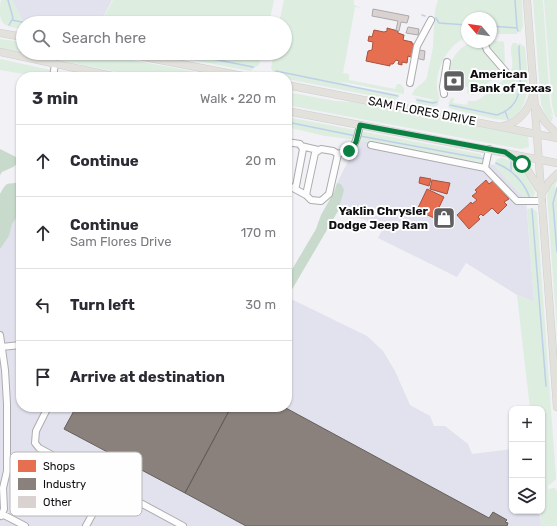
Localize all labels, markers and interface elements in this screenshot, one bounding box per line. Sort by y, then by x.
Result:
north arrow [461,12,497,48]
search box [16,16,292,60]
icon: search [30,27,52,49]
text: Search here [62,29,146,47]
place label: American Bank of Texas [470,67,552,95]
bank icon: American Bank of Texas [441,68,467,94]
text: 3 min [32,88,78,108]
text: Walk · 220 m [200,91,276,106]
street label: SAM FLORES DRIVE [367,94,477,128]
route end [340,142,358,160]
icon: ahead [32,150,54,172]
text: Continue [70,152,139,170]
text: 20 m [245,153,276,168]
route start [513,155,531,173]
place label: Yaklin Chrysler Dodge Jeep Ram [328,204,429,232]
shop icon: Yaklin Chrysler Dodge Jeep Ram [431,205,457,231]
text: Continue [70,216,139,234]
icon: ahead [32,222,54,244]
text: 170 m [241,225,276,240]
text: Sam Flores Drive [70,234,171,249]
icon: left [32,294,54,316]
text: Turn left [70,296,135,314]
text: 30 m [245,297,276,312]
icon: arrive [32,366,54,388]
text: Arrive at destination [70,368,225,386]
map controls [509,406,545,514]
button: + [509,406,545,442]
button: − [509,442,545,478]
legend [10,452,142,516]
text: Shops [43,460,75,473]
text: Industry [43,478,86,491]
button: layers [509,478,545,514]
text: Other [43,496,73,509]

